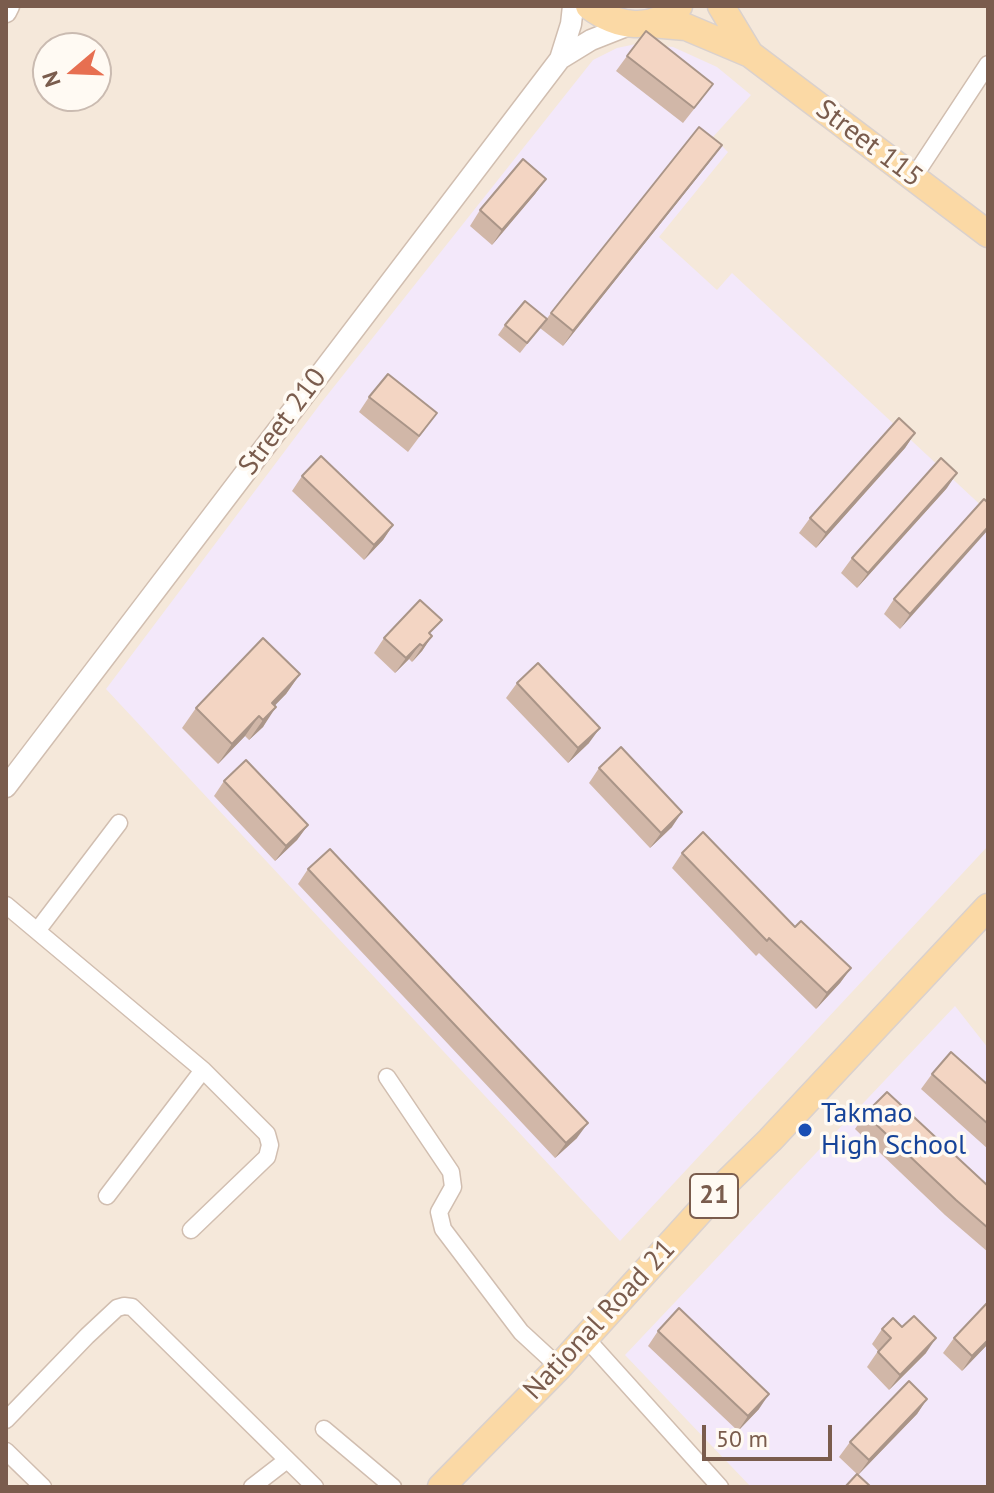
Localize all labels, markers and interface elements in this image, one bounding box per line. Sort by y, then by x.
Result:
north arrow [32,32,112,112]
text: N [36,68,67,91]
street label: Street 115 [809,93,929,195]
street label: Street 210 [232,362,334,482]
place label: Takmao High School [821,1097,966,1163]
marker: Takmao High School [796,1121,814,1139]
road number: 21 [690,1174,738,1218]
street label: National Road 21 [517,1233,683,1407]
scale bar [706,1409,836,1459]
text: 50 m [716,1423,768,1454]

